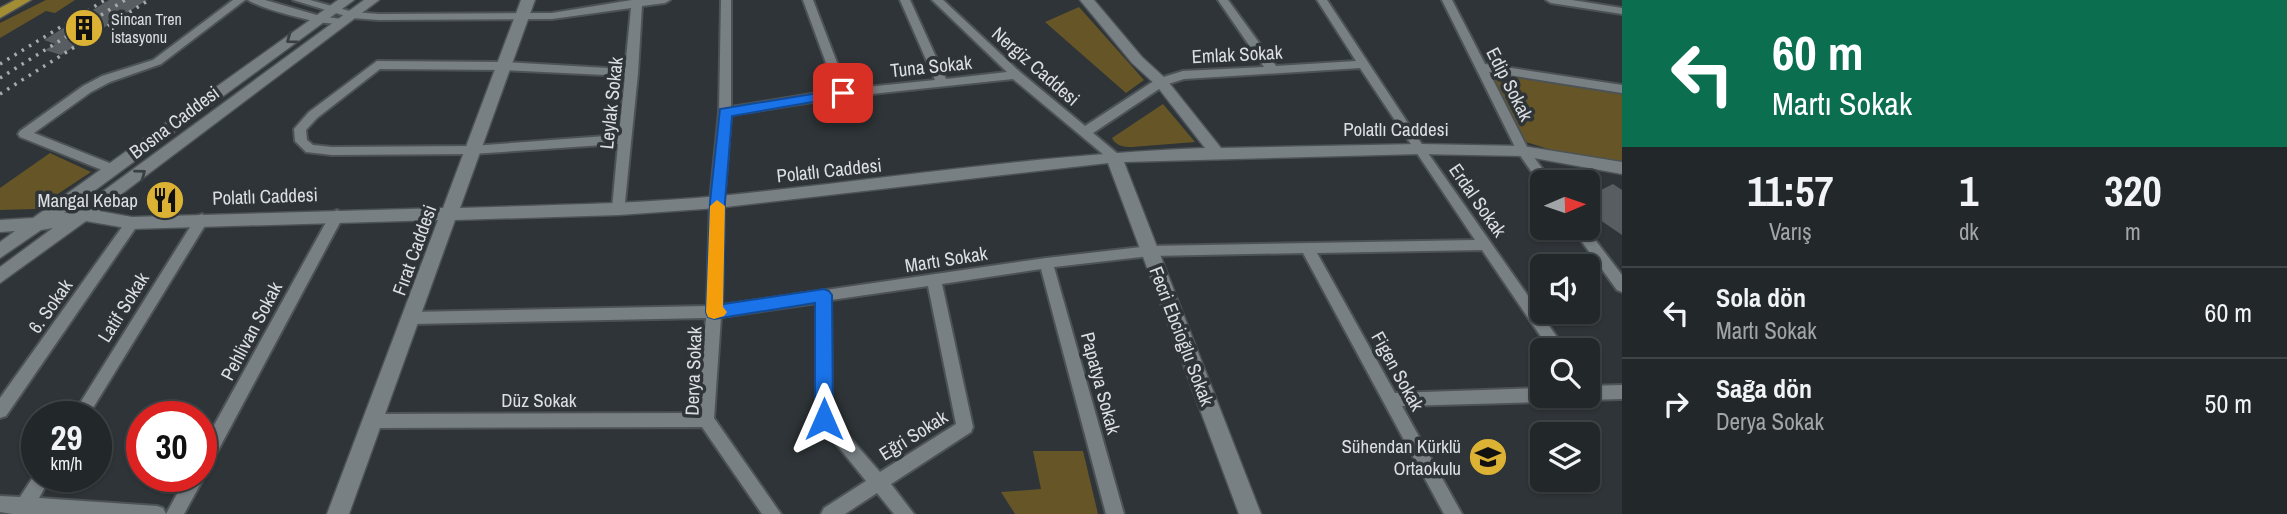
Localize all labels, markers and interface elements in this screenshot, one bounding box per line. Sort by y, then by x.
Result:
building icon: Sincan Tren İstasyonu [63,7,105,49]
place label: Sincan Tren İstasyonu [111,8,182,48]
text: 60 m [1772,19,1864,85]
street label: Nergiz Caddesi [987,21,1085,111]
icon: left [1657,28,1748,119]
one-way arrow [286,31,299,43]
street label: Emlak Sokak [1191,39,1283,69]
street label: Edip Sokak [1480,43,1540,126]
street label: Tuna Sokak [889,49,973,83]
street label: Leylak Sokak [593,55,629,150]
pin [813,63,873,123]
icon: arrive [824,74,862,112]
street label: Bosna Caddesi [124,80,224,164]
text: Martı Sokak [1772,82,1912,125]
street label: Polatlı Caddesi [1343,116,1449,142]
street label: Polatlı Caddesi [775,152,883,188]
street label: Erdal Sokak [1443,158,1513,242]
text: 11:57 [1747,163,1834,219]
text: 1 [1959,163,1978,219]
text: 320 [2104,163,2162,219]
one-way arrow [133,169,146,182]
north arrow [1530,170,1600,240]
map controls [1530,170,1600,492]
restaurant icon: Mangal Kebap [144,179,186,221]
street label: Polatlı Caddesi [212,181,318,211]
place label: Mangal Kebap [38,187,138,213]
street label: Fırat Caddesi [386,201,442,299]
text: Varış [1769,216,1812,247]
text: dk [1959,216,1979,247]
text: m [2125,216,2141,247]
street label: Martı Sokak [903,240,989,278]
button: sound [1530,254,1600,324]
street label: Fecri Ebcioğlu Sokak [1143,263,1221,410]
street label: Latif Sokak [91,267,155,347]
street label: 6. Sokak [22,274,78,338]
street label: Pehlivan Sokak [214,277,288,385]
text: Sola dön [1716,280,1806,315]
icon: left [1657,294,1695,332]
text: 60 m [2205,295,2252,330]
text: Martı Sokak [1716,315,1817,346]
street label: Derya Sokak [678,326,708,416]
street label: Figen Sokak [1365,326,1431,416]
street label: Papatya Sokak [1075,329,1127,437]
button: search [1530,338,1600,408]
text: Sağa dön [1716,371,1812,406]
position arrow [787,382,861,456]
icon: right [1657,385,1695,423]
text: 50 m [2205,386,2252,421]
street label: Düz Sokak [501,387,577,413]
speed limit sign: 30 [126,401,217,492]
street label: Eğri Sokak [874,404,952,466]
text: Derya Sokak [1716,406,1824,437]
text: 29 [51,414,82,461]
button: layers [1530,422,1600,492]
place label: Sühendan Kürklü Ortaokulu [1341,433,1461,481]
school or university icon: Sühendan Kürklü Ortaokulu [1467,436,1509,478]
text: km/h [51,451,83,476]

